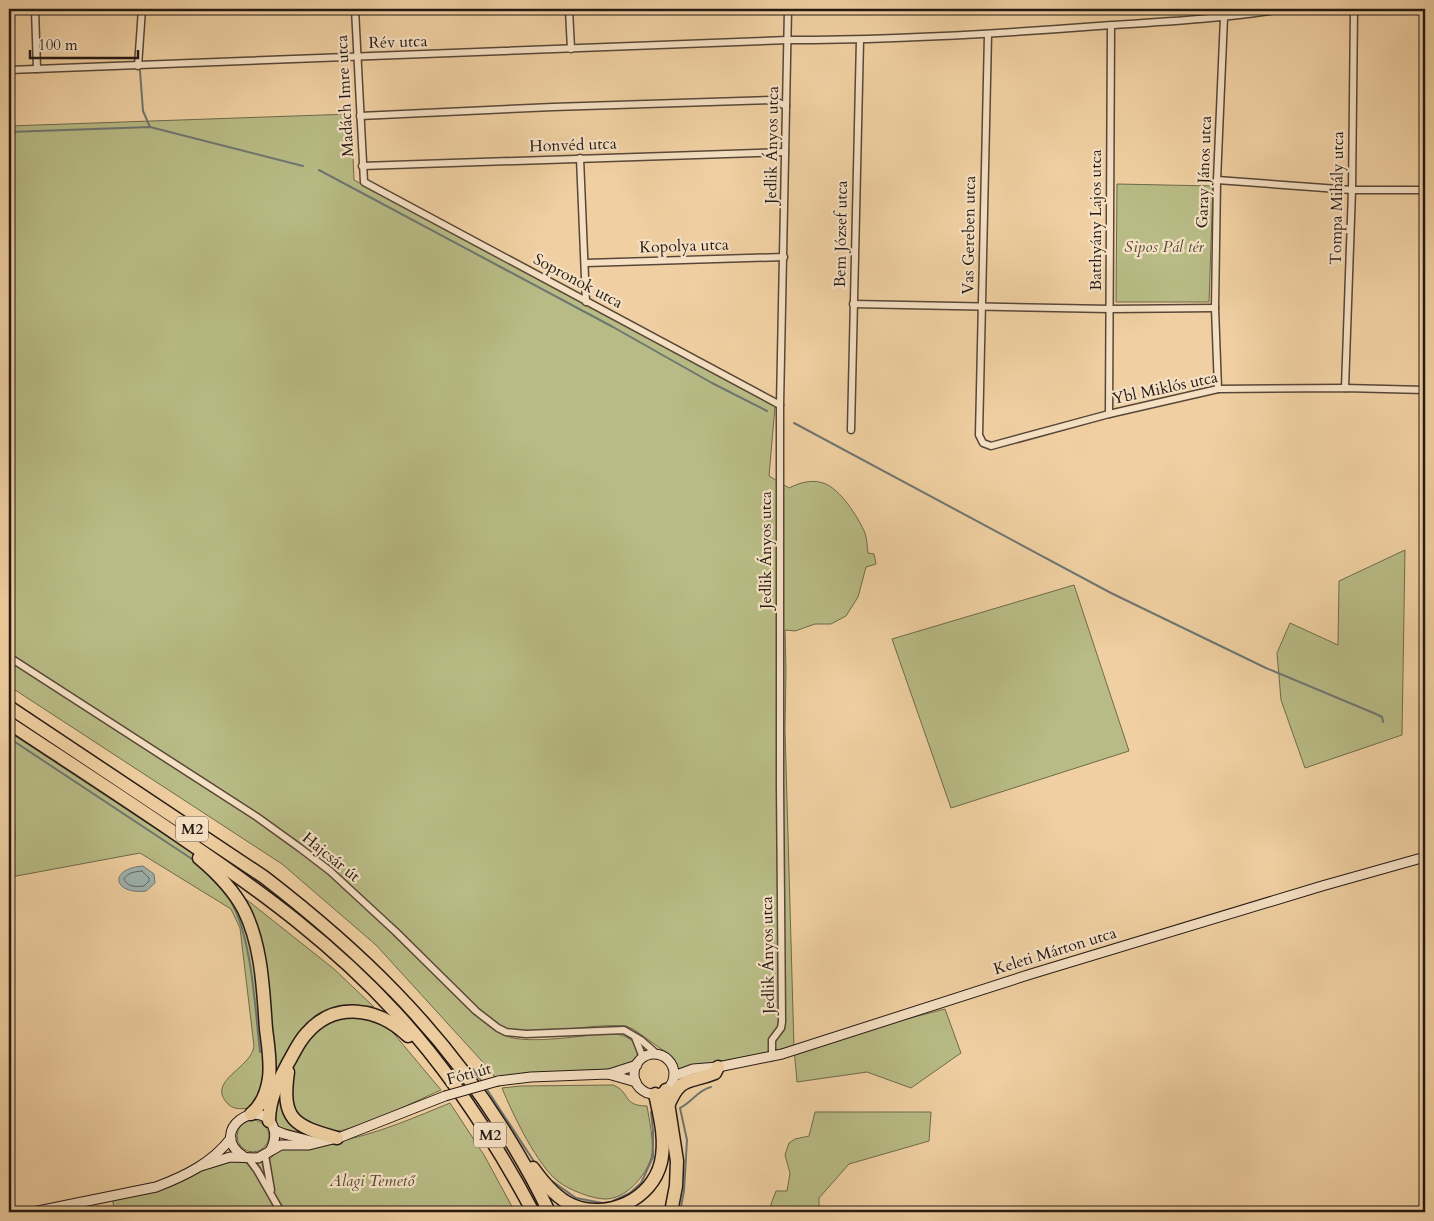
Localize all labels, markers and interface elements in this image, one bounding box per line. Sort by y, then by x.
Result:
scale bar [30,28,138,60]
street label: Rév utca [368,30,428,54]
street label: Madách Imre utca [331,34,359,158]
text: 100 m [38,35,78,55]
street label: Jedlik Ányos utca [760,86,784,206]
street label: Garay János utca [1191,115,1217,229]
street label: Tompa Mihály utca [1325,131,1349,265]
street label: Honvéd utca [529,132,617,158]
street label: Batthyány Lajos utca [1085,149,1107,291]
street label: Vas Gereben utca [957,175,981,295]
street label: Bem József utca [829,180,853,288]
street label: Kopolya utca [639,233,729,259]
park label: Sipos Pál tér [1124,236,1204,258]
street label: Sopronok utca [529,248,627,314]
street label: Ybl Miklós utca [1110,366,1220,410]
street label: Jedlik Ányos utca [755,491,777,611]
road number: M2 [176,816,208,842]
street label: Hajcsár út [298,827,364,887]
street label: Jedlik Ányos utca [756,896,780,1016]
street label: Keleti Márton utca [991,922,1119,980]
street label: Fóti út [444,1057,494,1091]
road number: M2 [474,1122,506,1148]
park label: Alagi Temető [328,1170,416,1192]

